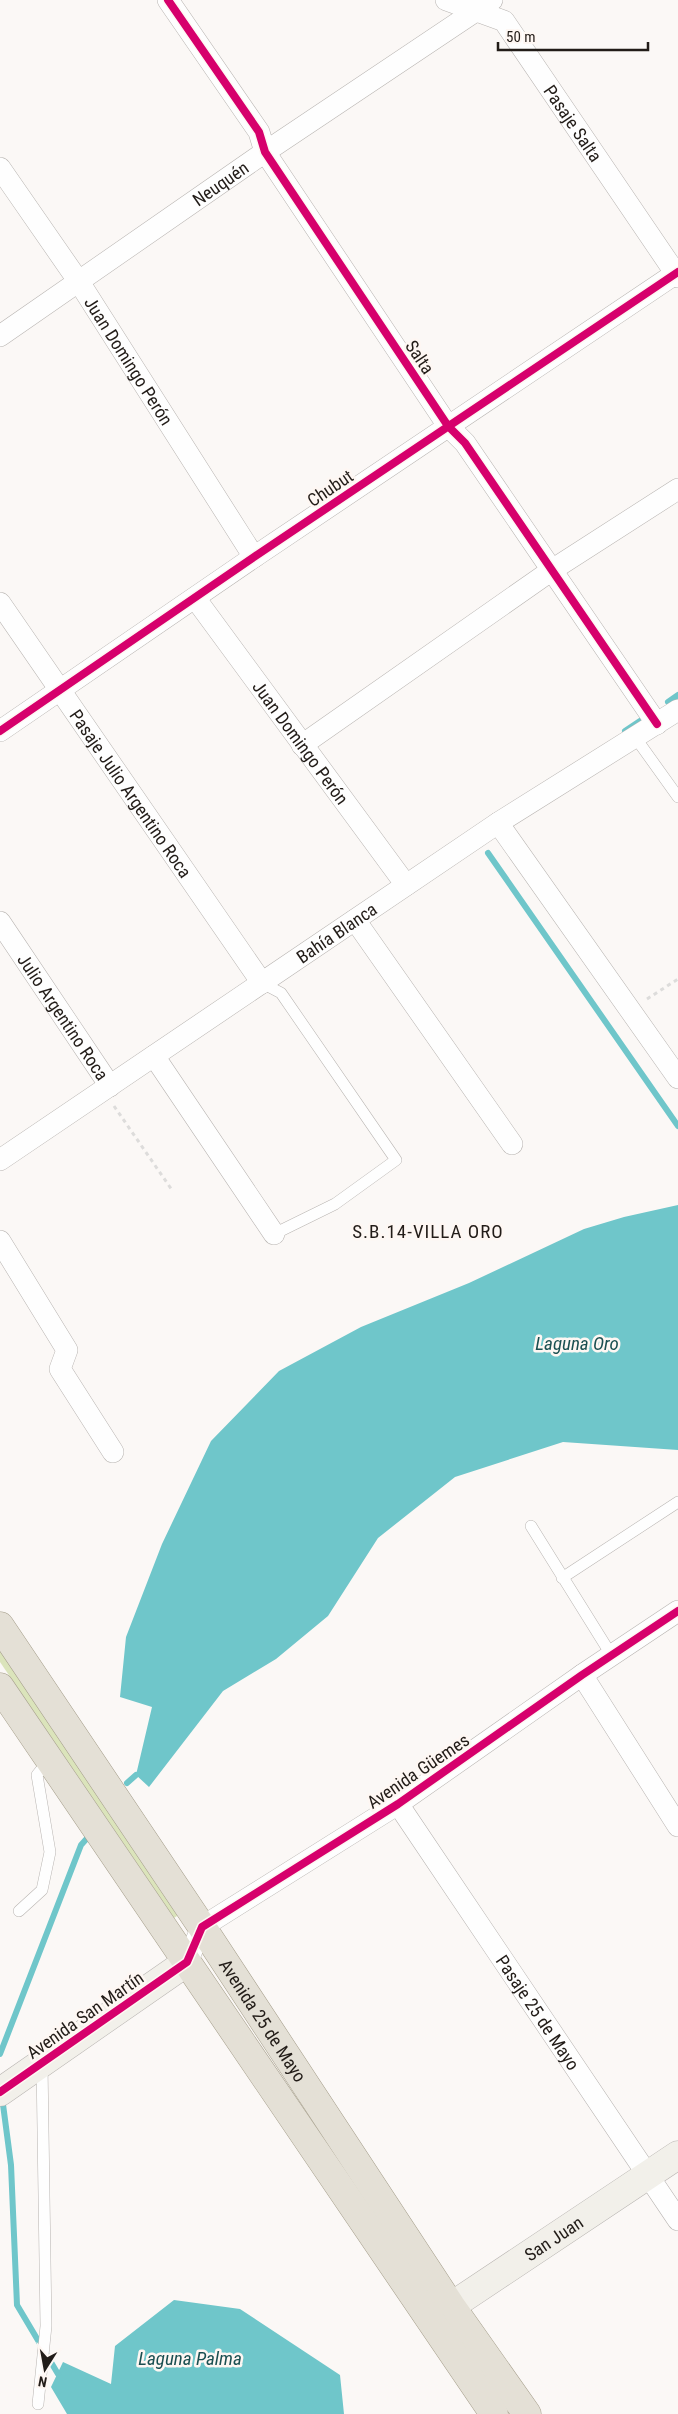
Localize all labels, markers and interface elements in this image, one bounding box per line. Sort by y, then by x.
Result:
scale bar [498,20,648,52]
text: 50 m [506,28,536,46]
street label: Pasaje Salta [540,81,607,165]
street label: Neuquén [188,157,252,210]
street label: Juan Domingo Perón [80,293,178,429]
street label: Salta [401,336,439,378]
street label: Chubut [303,465,357,511]
street label: Juan Domingo Perón [249,676,353,808]
street label: Pasaje Julio Argentino Roca [66,705,196,881]
street label: Bahía Blanca [292,898,380,967]
street label: Julio Argentino Roca [14,950,113,1084]
district label: S.B.14-VILLA ORO [352,1220,504,1243]
water label: Laguna Oro [535,1332,619,1355]
street label: Avenida Güemes [363,1729,473,1813]
street label: Pasaje 25 de Mayo [492,1951,584,2074]
street label: Avenida 25 de Mayo [215,1955,311,2086]
street label: Avenida San Martín [23,1967,147,2063]
street label: San Juan [520,2211,587,2265]
north arrow [20,2344,70,2394]
water label: Laguna Palma [138,2347,242,2370]
text: N [37,2373,48,2390]

